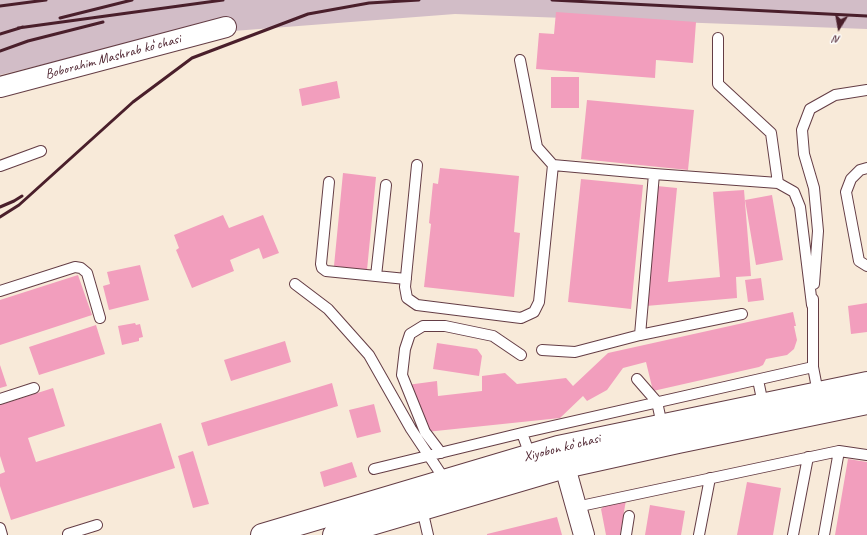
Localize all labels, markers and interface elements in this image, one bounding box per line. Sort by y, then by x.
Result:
north arrow [819,8,859,48]
street label: Boborahim Mashrab koʻchasi [43,31,183,83]
text: N [832,32,841,47]
street label: Xiyobon koʻchasi [522,430,602,466]

